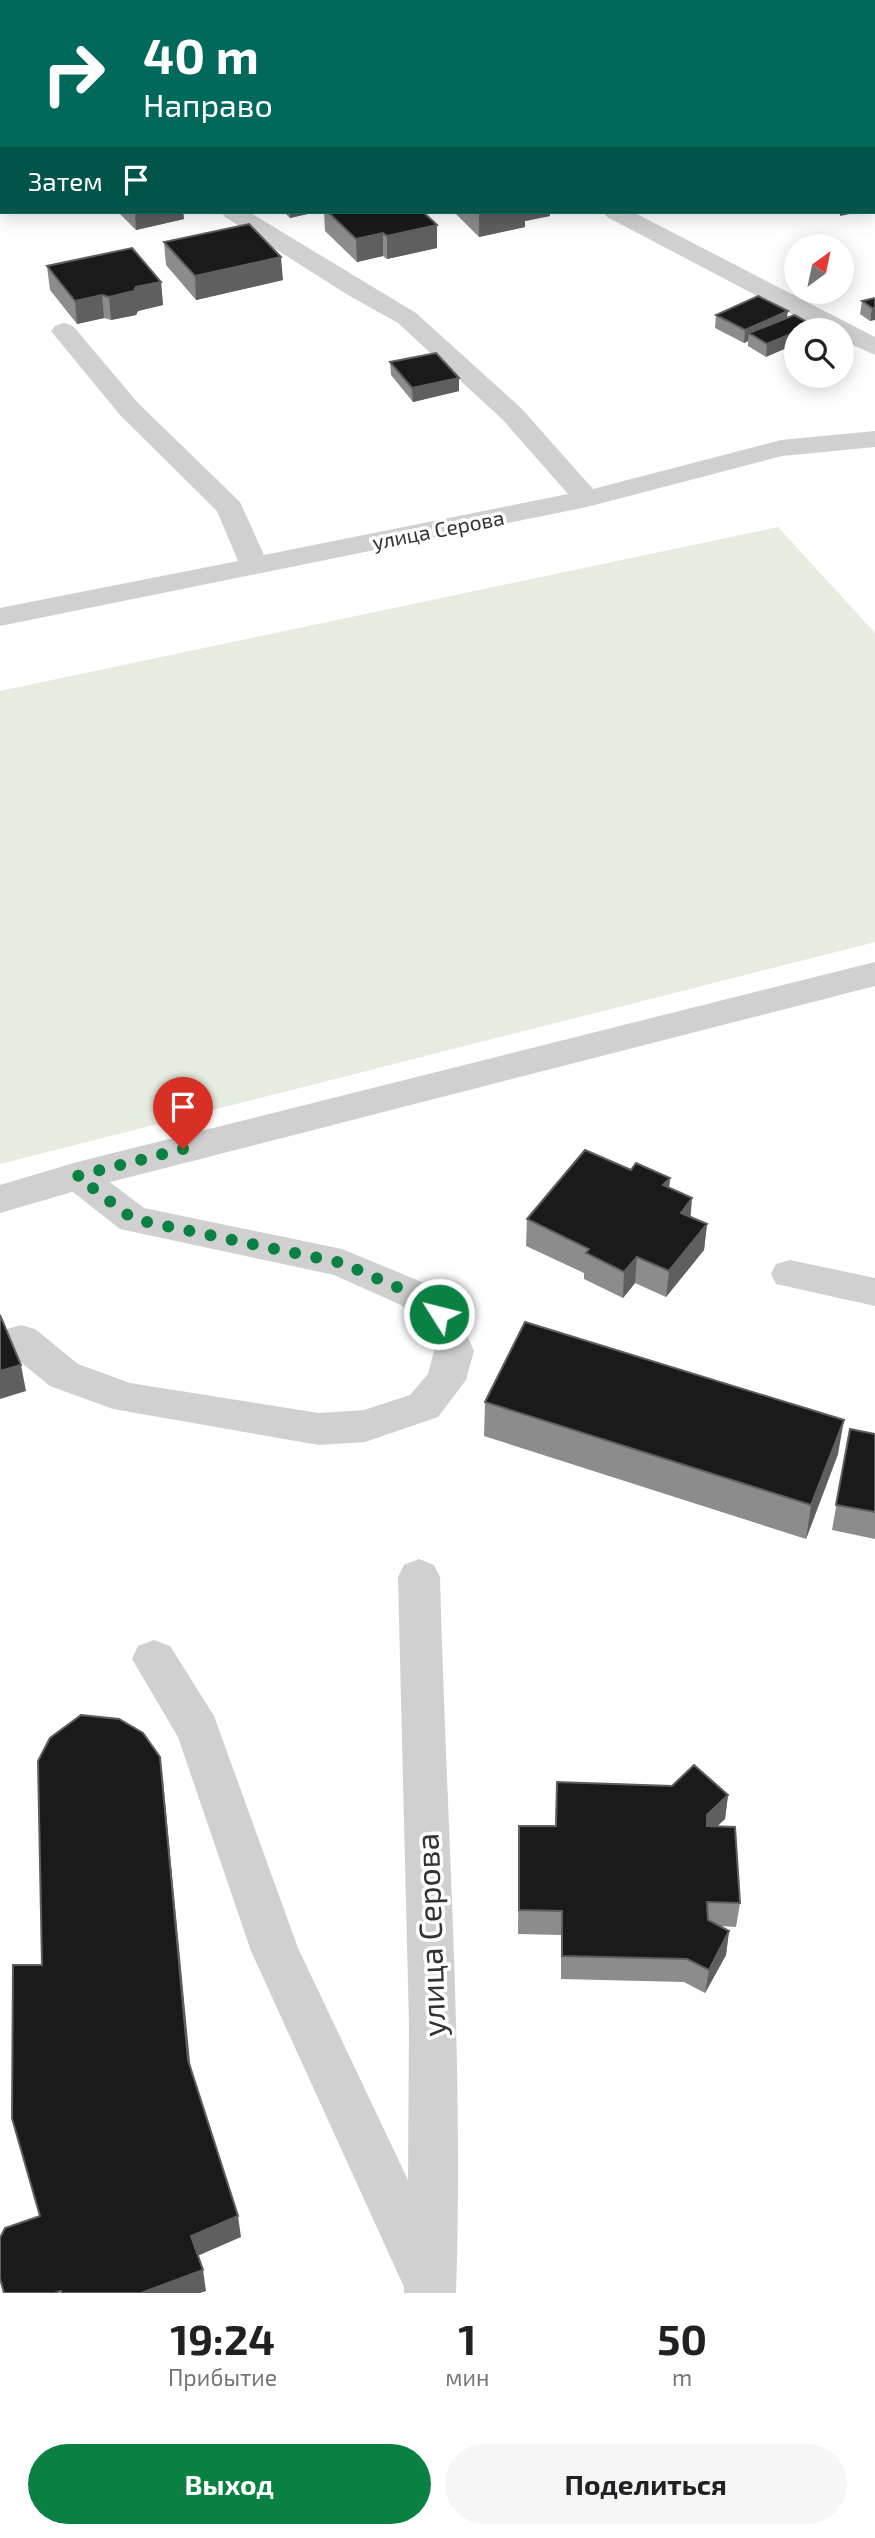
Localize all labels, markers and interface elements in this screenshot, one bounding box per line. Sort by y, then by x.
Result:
text: 40 m [143,25,259,84]
icon: right [28,28,119,119]
text: Направо [143,85,273,123]
icon: arrive [117,161,155,199]
text: Затем [28,165,103,196]
north arrow [784,234,854,304]
map controls [784,234,854,388]
button: search [784,318,854,388]
street label: улица Серова [370,504,506,555]
pin [153,1077,213,1149]
icon: arrive [164,1088,202,1126]
position arrow [402,1277,476,1351]
street label: улица Серова [406,1832,453,2038]
text: 19:24 [170,2313,275,2363]
text: 1 [458,2313,476,2363]
text: 50 [657,2313,707,2363]
text: Прибытие [168,2363,277,2391]
text: мин [445,2363,489,2391]
text: m [672,2363,692,2391]
button: Выход [28,2444,431,2524]
button: Поделиться [445,2444,847,2524]

